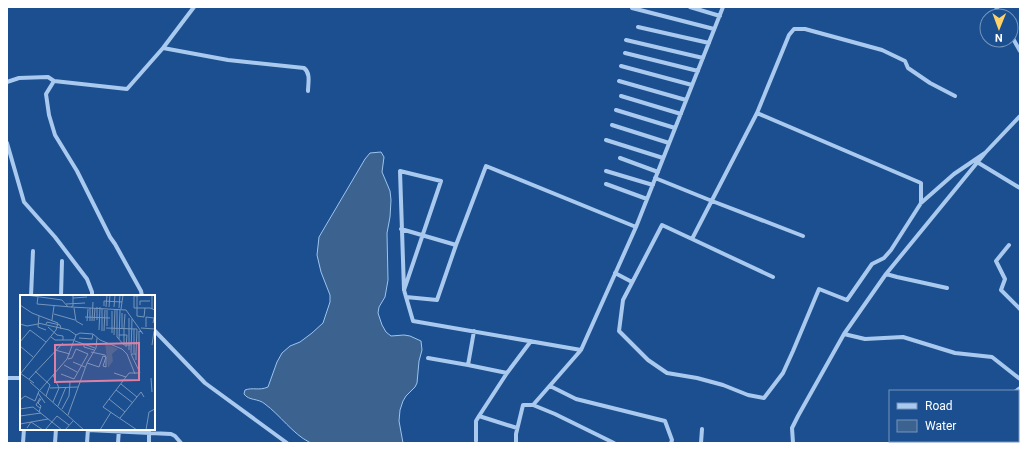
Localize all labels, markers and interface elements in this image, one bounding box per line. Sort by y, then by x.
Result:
north arrow [979,8,1019,48]
text: N [995,31,1003,44]
inset map [20,295,155,430]
legend [889,390,1019,442]
text: Road [925,399,953,413]
text: Water [925,419,956,433]

